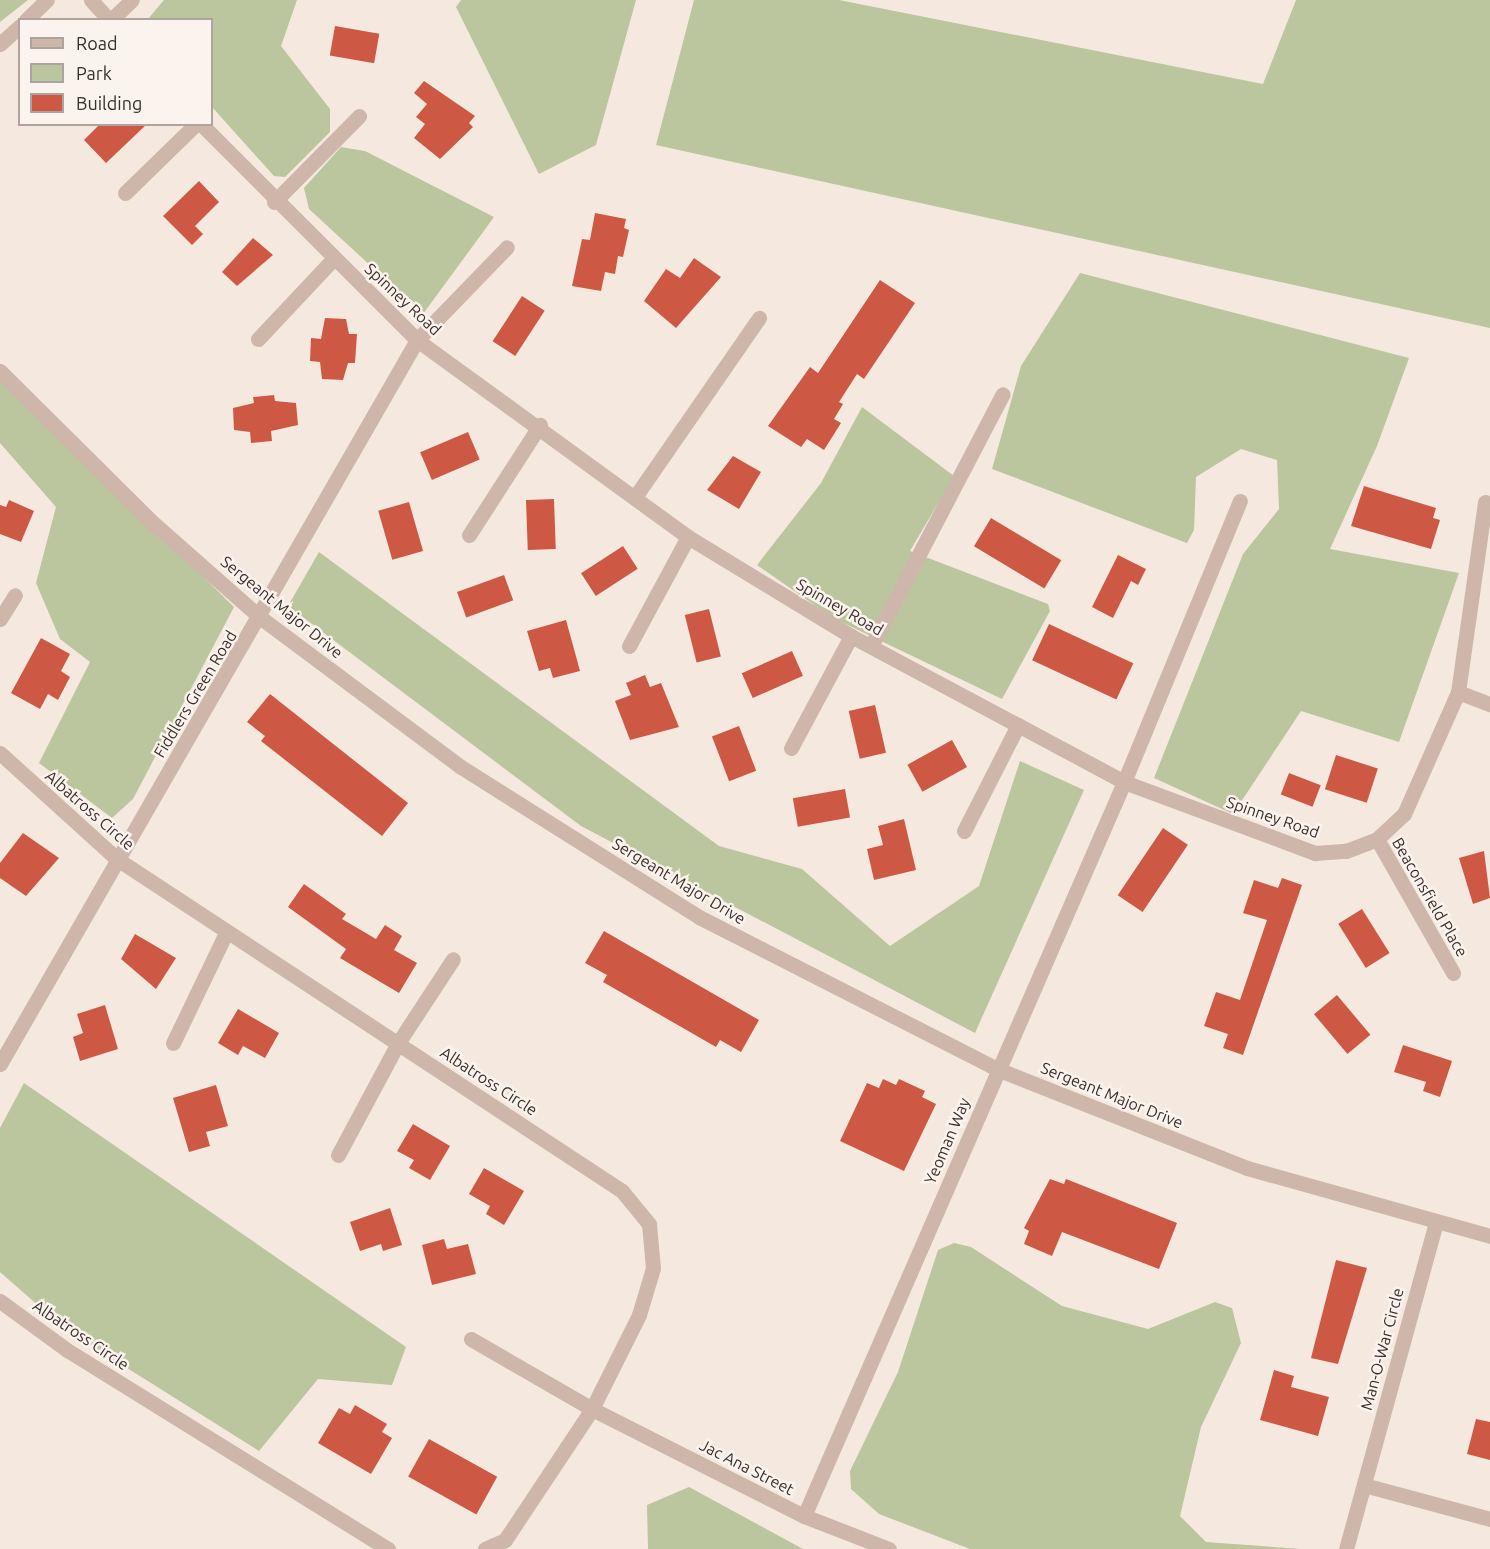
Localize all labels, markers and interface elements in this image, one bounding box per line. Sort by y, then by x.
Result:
legend [18,18,213,126]
text: Road [76,33,118,53]
text: Park [76,63,112,83]
text: Building [76,93,142,113]
street label: Spinney Road [361,259,445,339]
street label: Sergeant Major Drive [217,552,347,662]
street label: Spinney Road [793,574,887,640]
street label: Fiddlers Green Road [150,627,240,761]
street label: Albatross Circle [42,766,138,854]
street label: Spinney Road [1224,792,1322,842]
street label: Sergeant Major Drive [609,834,749,928]
street label: Beaconsfield Place [1388,834,1472,960]
street label: Albatross Circle [437,1043,541,1119]
street label: Sergeant Major Drive [1038,1058,1186,1132]
street label: Yeoman Way [920,1095,974,1187]
street label: Man-O-War Circle [1356,1286,1408,1412]
street label: Albatross Circle [29,1296,133,1374]
street label: Jac Ana Street [697,1435,797,1499]

